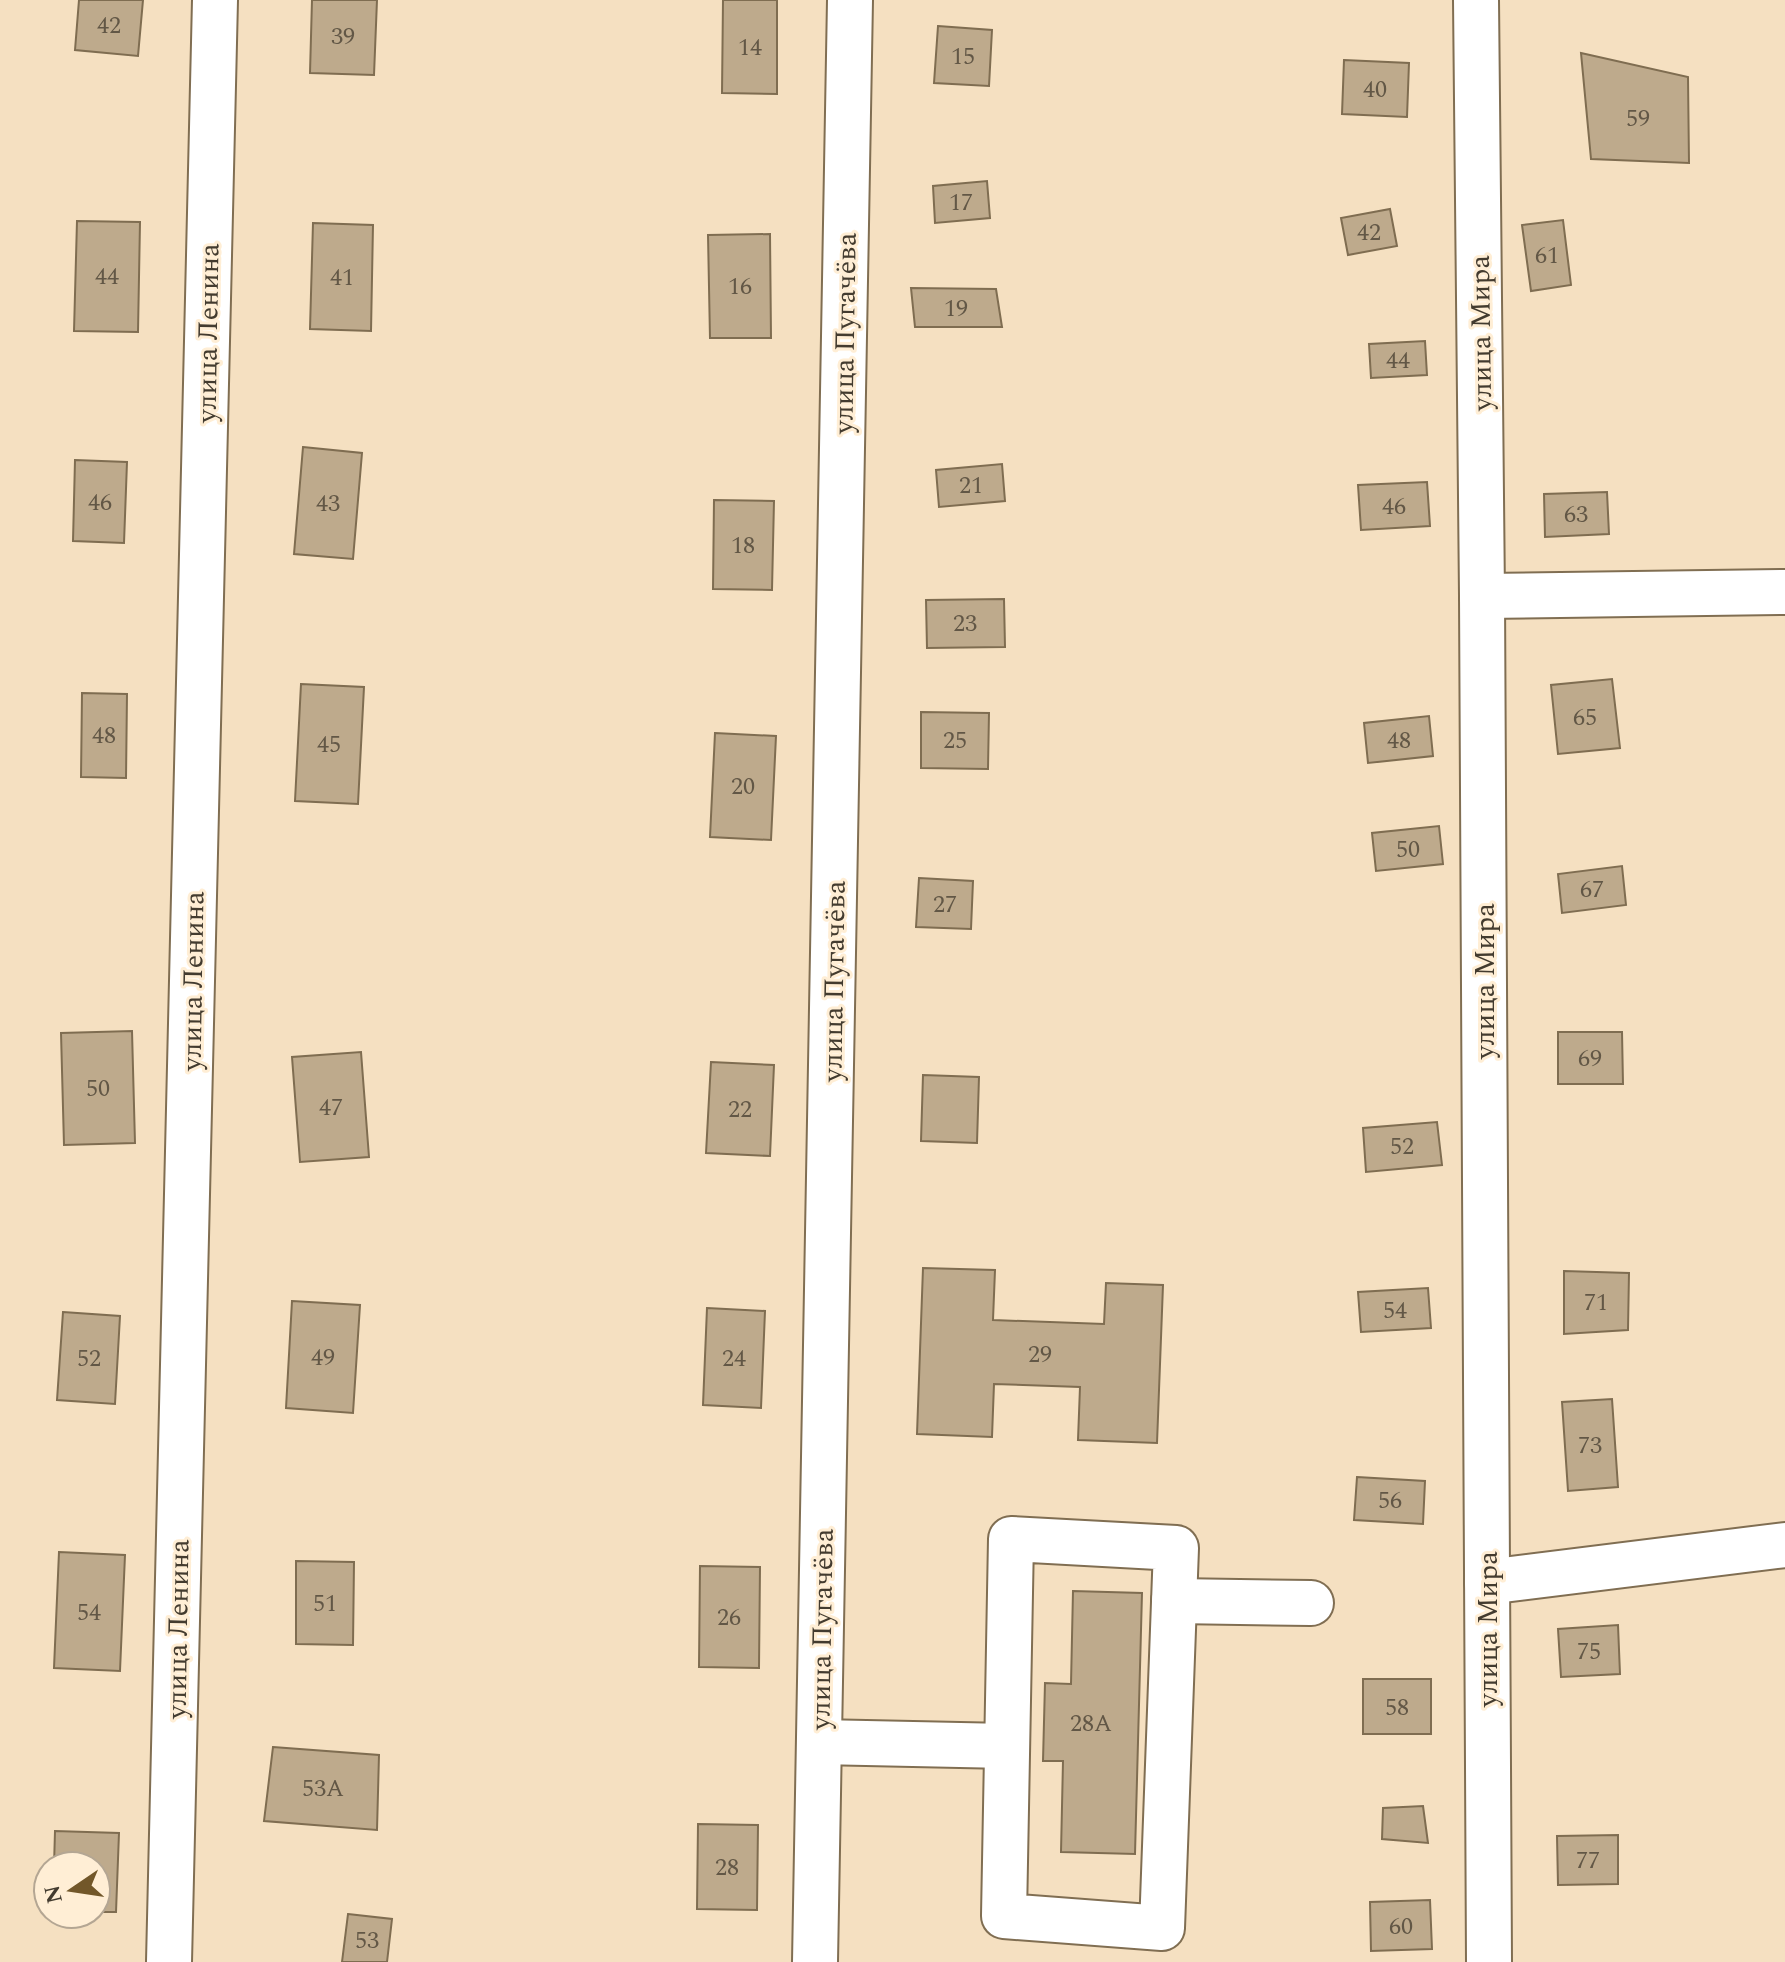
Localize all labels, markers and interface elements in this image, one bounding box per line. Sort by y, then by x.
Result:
house number: 42 [97,8,121,44]
house number: 39 [331,19,355,55]
house number: 14 [738,30,762,66]
house number: 15 [951,39,975,75]
house number: 40 [1363,72,1387,108]
house number: 59 [1626,101,1650,137]
house number: 17 [949,185,973,221]
house number: 42 [1357,215,1381,251]
street label: улица Пугачёва [822,232,869,435]
house number: 61 [1535,238,1559,274]
street label: улица Ленина [185,242,232,424]
street label: улица Мира [1459,254,1504,412]
house number: 44 [95,259,119,295]
house number: 41 [330,260,354,296]
house number: 16 [728,269,752,305]
house number: 19 [944,291,968,327]
house number: 44 [1386,343,1410,379]
house number: 21 [959,468,983,504]
house number: 46 [88,485,112,521]
house number: 43 [316,486,340,522]
house number: 46 [1382,489,1406,525]
house number: 63 [1564,497,1588,533]
house number: 18 [731,528,755,564]
house number: 23 [953,606,977,642]
house number: 65 [1573,700,1597,736]
house number: 48 [92,718,116,754]
house number: 25 [943,723,967,759]
house number: 48 [1387,723,1411,759]
house number: 45 [317,727,341,763]
house number: 20 [731,769,755,805]
house number: 50 [1396,832,1420,868]
house number: 67 [1580,872,1604,908]
street label: улица Пугачёва [811,880,858,1083]
house number: 27 [933,887,957,923]
street label: улица Ленина [170,890,217,1072]
street label: улица Мира [1464,903,1507,1060]
house number: 69 [1578,1041,1602,1077]
house number: 50 [86,1071,110,1107]
house number: 47 [319,1090,343,1126]
house number: 22 [728,1092,752,1128]
house number: 52 [1390,1129,1414,1165]
house number: 71 [1584,1285,1608,1321]
house number: 54 [1383,1293,1407,1329]
house number: 29 [1028,1337,1052,1373]
house number: 49 [311,1340,335,1376]
house number: 52 [77,1341,101,1377]
house number: 24 [722,1341,746,1377]
house number: 73 [1578,1428,1602,1464]
house number: 56 [1378,1483,1402,1519]
street label: улица Пугачёва [799,1528,846,1731]
street label: улица Ленина [155,1538,202,1720]
street label: улица Мира [1467,1551,1510,1708]
house number: 51 [313,1586,337,1622]
house number: 54 [77,1595,101,1631]
house number: 26 [717,1600,741,1636]
house number: 75 [1577,1634,1601,1670]
house number: 58 [1385,1690,1409,1726]
house number: 28А [1070,1706,1112,1742]
house number: 53А [302,1771,344,1807]
house number: 77 [1576,1843,1600,1879]
north arrow [32,1850,112,1930]
house number: 28 [715,1850,739,1886]
text: N [36,1882,72,1907]
house number: 60 [1389,1909,1413,1945]
house number: 53 [355,1923,379,1959]

